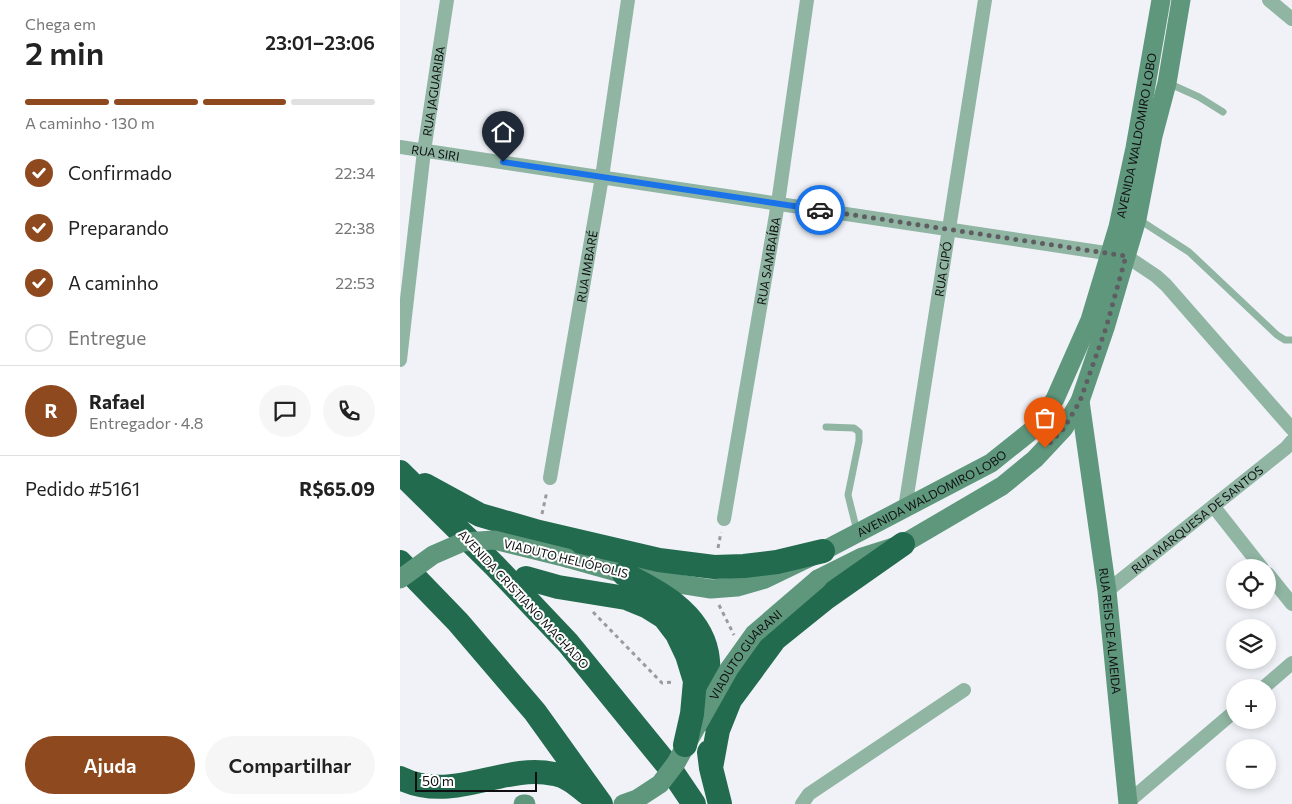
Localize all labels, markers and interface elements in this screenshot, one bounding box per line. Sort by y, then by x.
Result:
text: Chega em [25,14,96,33]
text: 23:01–23:06 [265,31,375,54]
text: 2 min [25,32,104,72]
street label: RUA JAGUARIBA [419,45,447,137]
street label: AVENIDA WALDOMIRO LOBO [1113,52,1159,219]
pin [482,111,524,162]
text: A caminho · 130 m [25,113,155,132]
icon: home [489,118,517,146]
street label: RUA SIRI [411,142,461,163]
icon: check [25,159,53,187]
text: Confirmado [68,161,172,184]
text: 22:34 [335,163,375,182]
courier [795,185,845,235]
icon: car [806,196,834,224]
icon: check [25,214,53,242]
text: Preparando [68,216,169,239]
street label: RUA SAMBAÍBA [754,216,783,306]
text: 22:38 [335,218,375,237]
street label: RUA IMBARÉ [574,229,600,303]
street label: RUA CIPÓ [931,240,954,298]
icon: check [25,269,53,297]
text: A caminho [68,271,159,294]
text: 22:53 [335,273,375,292]
text: Entregue [68,326,146,349]
button: chat [259,385,311,437]
button: phone [323,385,375,437]
text: Rafael [89,390,145,413]
pin [1024,397,1066,448]
text: R [44,399,58,422]
icon: bag [1031,404,1059,432]
text: Entregador · 4.8 [89,413,204,432]
street label: AVENIDA WALDOMIRO LOBO [854,447,1009,539]
street label: RUA MARQUESA DE SANTOS [1128,462,1266,576]
text: Pedido #5161 [25,477,140,500]
text: R$65.09 [299,477,375,500]
street label: AVENIDA CRISTIANO MACHADO [456,527,592,671]
street label: VIADUTO HELIÓPOLIS [502,536,630,580]
map controls [1226,559,1276,789]
button: locate [1226,559,1276,609]
street label: RUA REIS DE ALMEIDA [1097,567,1124,695]
street label: VIADUTO GUARANI [706,607,784,702]
button: layers [1226,619,1276,669]
button: + [1226,679,1276,729]
button: Ajuda [25,736,195,794]
button: Compartilhar [205,736,375,794]
button: − [1226,739,1276,789]
scale bar [415,769,538,792]
text: 50 m [422,772,454,789]

